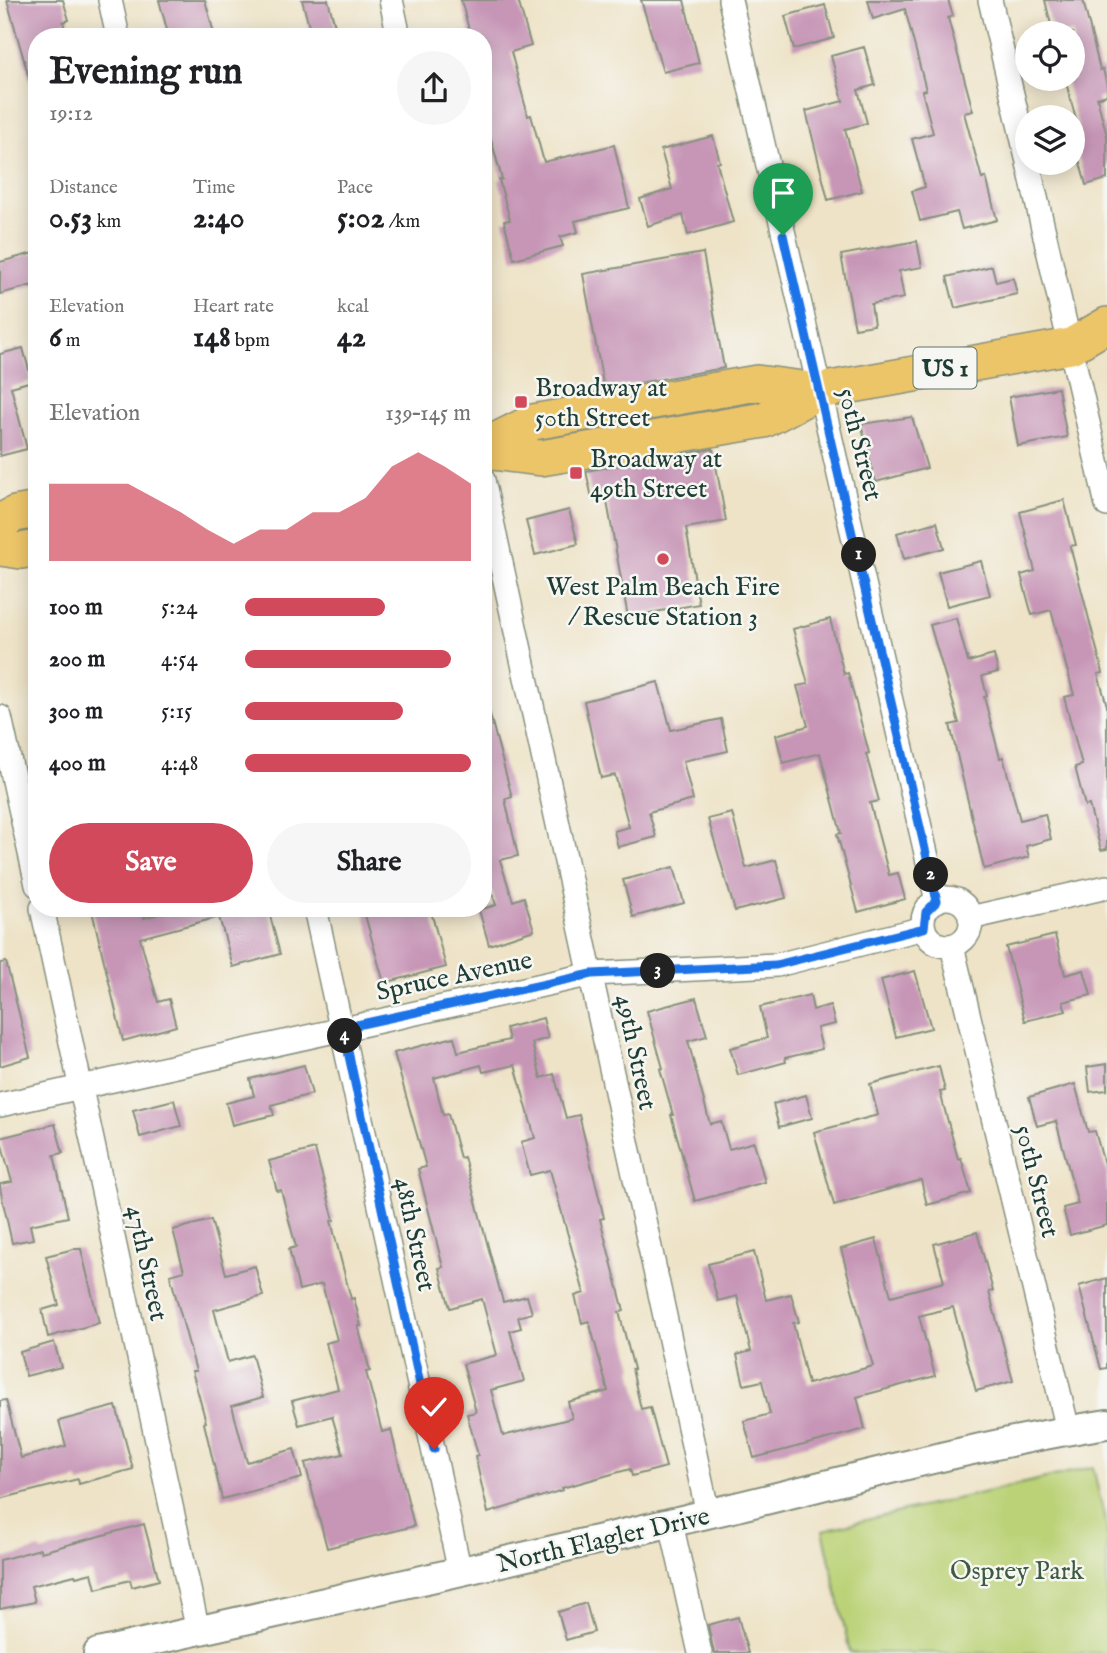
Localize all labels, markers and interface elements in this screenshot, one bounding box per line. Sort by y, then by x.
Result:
map controls [1015,21,1085,175]
button: locate [1015,21,1085,91]
text: Evening run [49,49,243,97]
button: share [397,51,471,125]
text: 19:12 [49,99,93,128]
button: layers [1015,105,1085,175]
pin [753,163,813,235]
icon: arrive [764,174,802,212]
text: Distance [49,176,118,200]
text: Time [193,176,235,200]
text: Pace [337,176,373,200]
text: 0.53 [49,200,92,238]
text: 2:40 [193,200,244,238]
text: 5:02 [337,200,385,238]
text: km [92,210,121,234]
text: /km [385,210,420,234]
text: Elevation [49,295,124,319]
text: Heart rate [193,295,274,319]
text: kcal [337,295,369,319]
text: 6 [49,319,62,357]
text: 148 [193,319,231,357]
text: 42 [337,319,366,357]
text: m [62,329,80,353]
text: bpm [231,329,270,353]
road number: US 1 [914,348,976,388]
place label: Broadway at 50th Street [535,372,667,435]
street label: 50th Street [830,385,889,504]
marker: Broadway at 50th Street [513,394,529,410]
text: Elevation [49,399,140,428]
text: 139–145 m [385,399,471,428]
place label: Broadway at 49th Street [590,443,722,506]
marker: Broadway at 49th Street [568,465,584,481]
pin: 1 [842,538,876,572]
text: 1 [855,542,862,566]
marker: West Palm Beach Fire / Rescue Station 3 [655,551,671,567]
place label: West Palm Beach Fire / Rescue Station 3 [546,571,780,634]
text: 100 m [49,593,103,622]
text: 5:24 [161,593,197,622]
text: 200 m [49,645,105,674]
text: 4:54 [161,645,198,674]
text: 300 m [49,697,103,726]
text: 5:15 [161,697,192,726]
text: 400 m [49,749,106,778]
text: 4:48 [161,749,199,778]
button: Save [49,823,253,903]
button: Share [267,823,471,903]
pin: 2 [914,858,948,892]
text: 2 [926,862,935,886]
street label: Spruce Avenue [373,944,535,1009]
pin: 3 [640,954,676,988]
text: 3 [654,958,661,982]
street label: 49th Street [607,992,664,1113]
pin: 4 [328,1018,362,1054]
text: 4 [340,1023,349,1047]
street label: 50th Street [1007,1122,1066,1241]
street label: 48th Street [386,1174,443,1295]
street label: 47th Street [118,1203,175,1324]
pin [404,1377,464,1449]
icon: check [415,1388,453,1426]
street label: North Flagler Drive [494,1500,713,1581]
park label: Osprey Park [950,1555,1085,1588]

